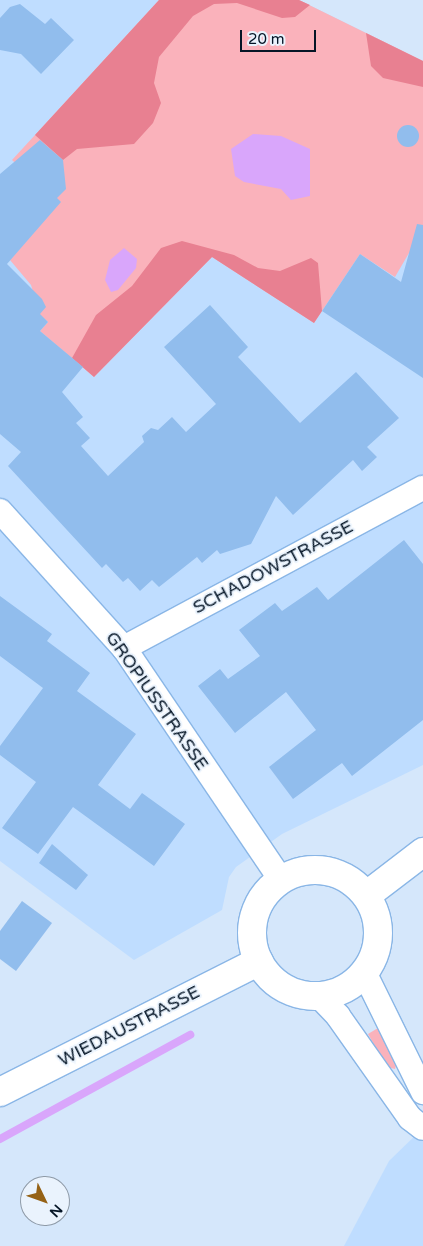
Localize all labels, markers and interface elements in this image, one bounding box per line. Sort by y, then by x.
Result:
scale bar [243,20,319,52]
text: 20 m [248,30,285,48]
street label: SCHADOWSTRASSE [189,516,357,618]
street label: GROPIUSSTRASSE [101,628,213,774]
street label: WIEDAUSTRASSE [55,981,203,1071]
north arrow [20,1176,70,1226]
text: N [46,1201,66,1221]

